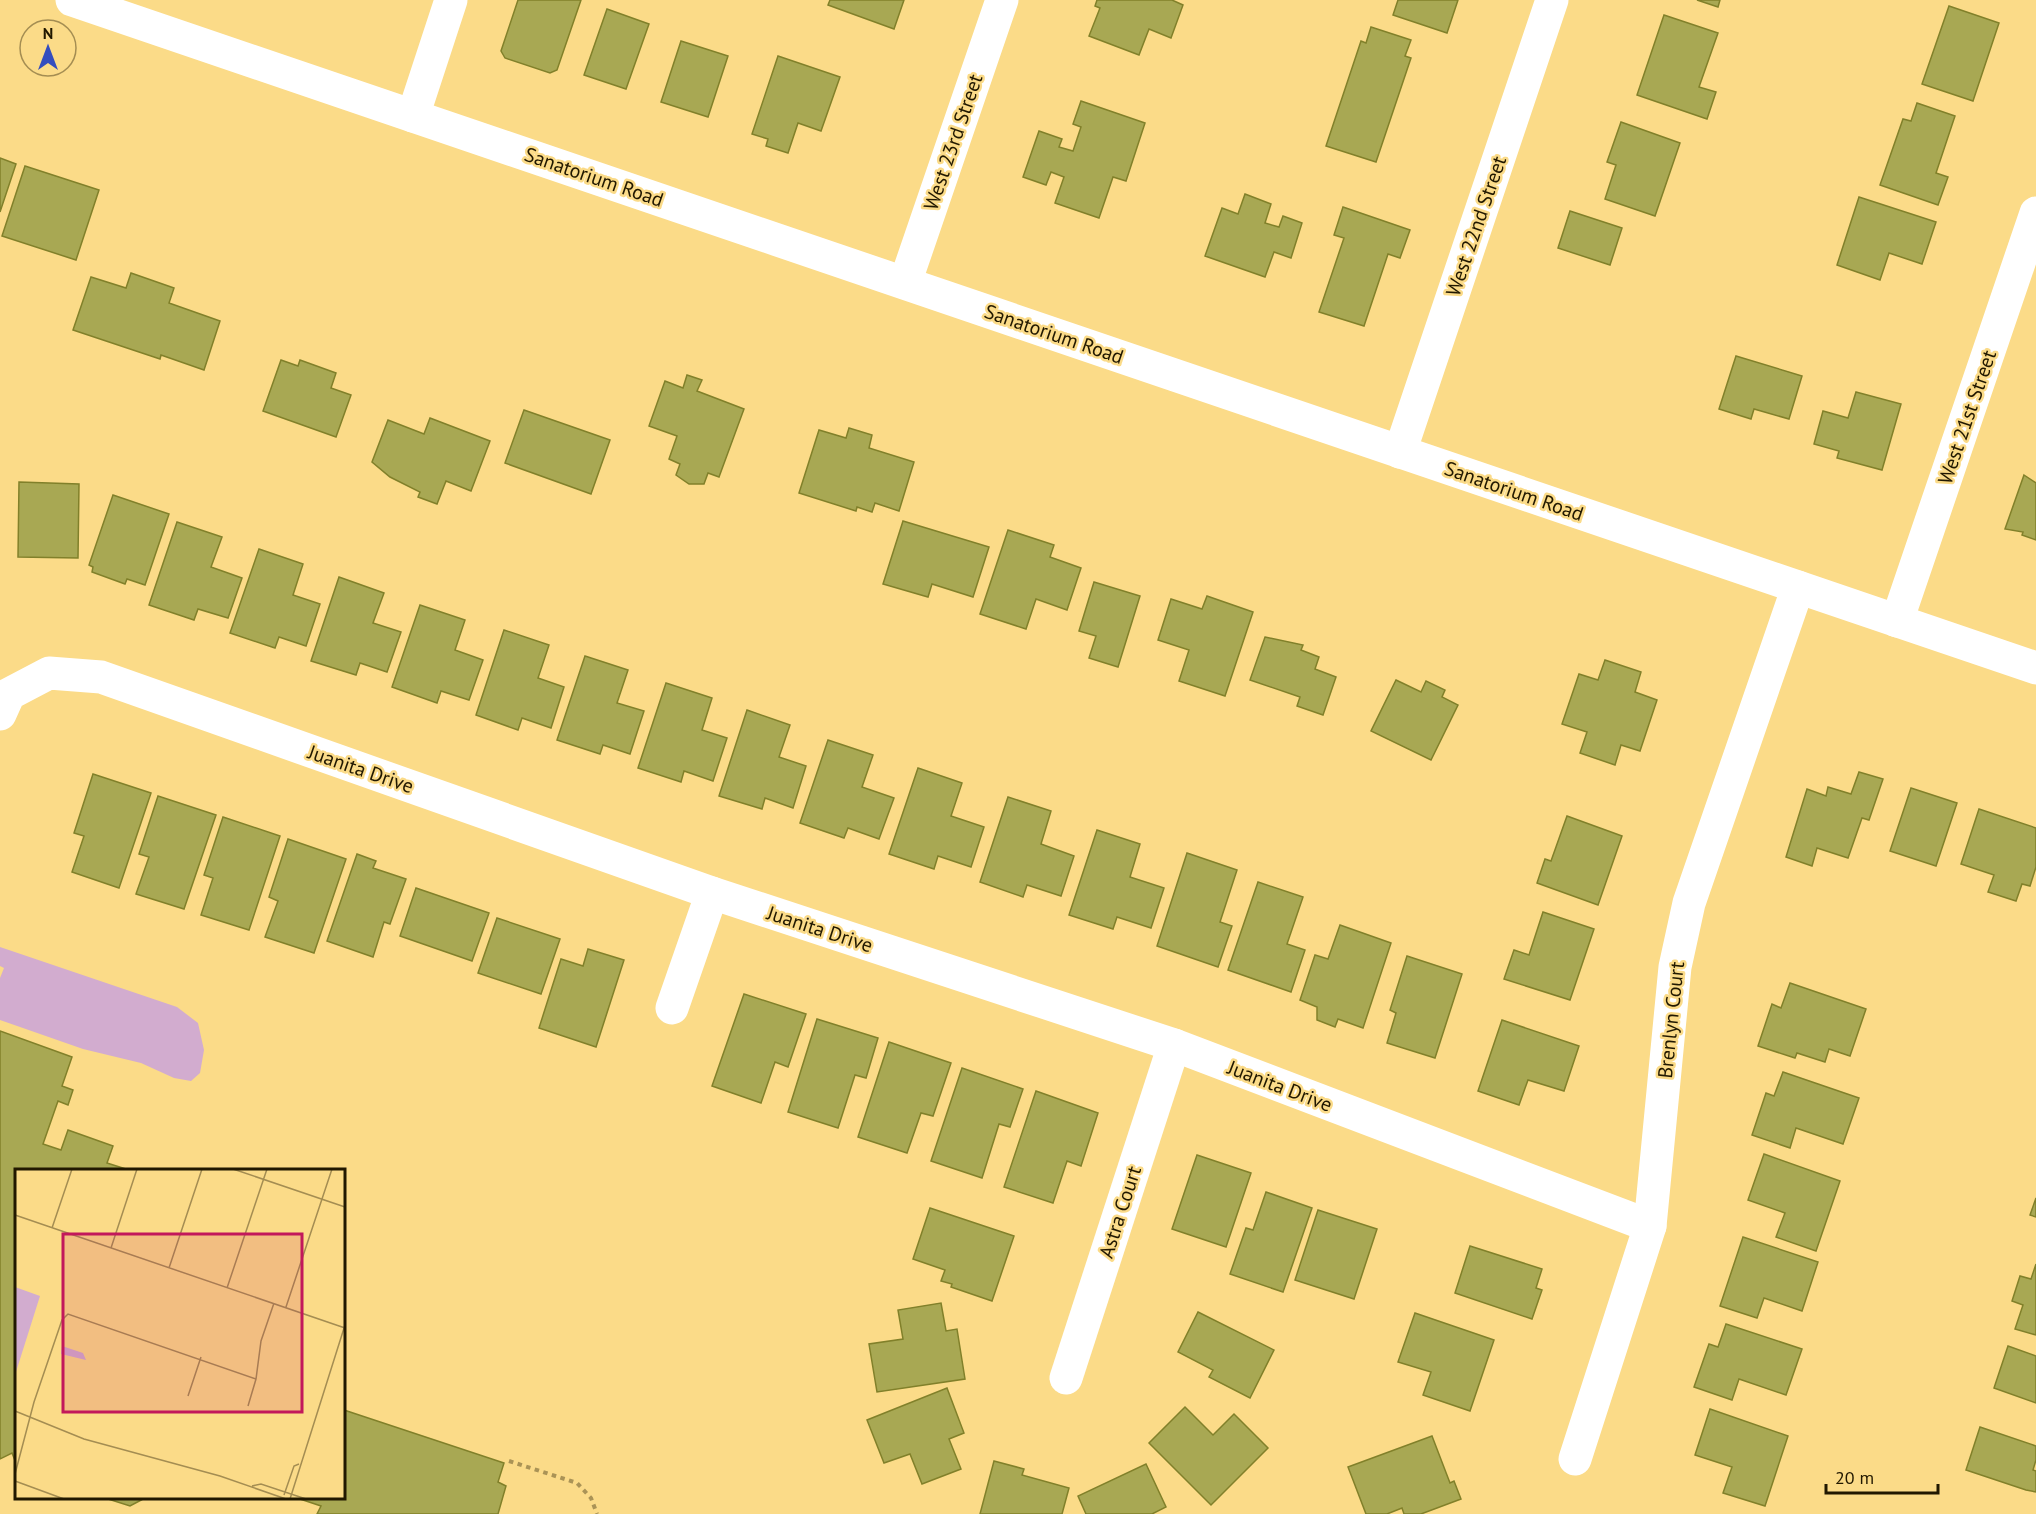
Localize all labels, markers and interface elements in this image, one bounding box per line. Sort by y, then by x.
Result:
north arrow [18,18,78,78]
text: N [43,23,53,43]
street label: West 23rd Street [918,70,989,213]
street label: Sanatorium Road [521,141,667,213]
street label: West 22nd Street [1440,152,1512,299]
street label: Sanatorium Road [981,298,1127,370]
street label: West 21st Street [1932,346,2002,487]
street label: Sanatorium Road [1441,455,1587,527]
street label: Juanita Drive [304,739,417,799]
street label: Juanita Drive [763,899,876,958]
street label: Brenlyn Court [1652,960,1690,1080]
street label: Juanita Drive [1223,1054,1336,1118]
street label: Astra Court [1093,1162,1147,1261]
inset map [15,1169,345,1499]
scale bar [1826,1457,1938,1495]
text: 20 m [1835,1466,1874,1489]

